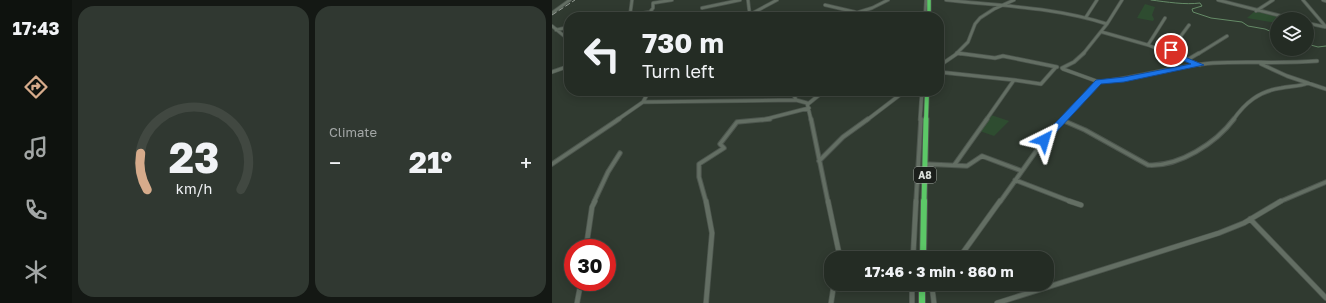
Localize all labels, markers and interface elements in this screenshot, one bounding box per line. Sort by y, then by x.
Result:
map controls [1270,12,1314,56]
button: layers [1270,12,1314,56]
text: 17:43 [12,17,60,39]
text: 730 m [642,26,724,59]
icon: left [576,28,628,80]
pin [1154,33,1188,67]
icon: arrive [1160,39,1182,61]
text: Turn left [642,60,715,82]
icon: directions [22,73,50,101]
position arrow [1023,119,1065,161]
text: Climate [329,124,377,140]
text: 23 [168,131,219,181]
icon: music [22,134,50,162]
text: 21° [409,144,452,180]
text: − [329,149,341,176]
text: + [520,149,532,176]
road number: A8 [914,167,936,183]
text: km/h [175,179,212,196]
icon: phone [22,196,50,224]
speed limit sign: 30 [564,239,616,291]
icon: climate [22,258,50,286]
text: 17:46 · 3 min · 860 m [864,262,1014,280]

